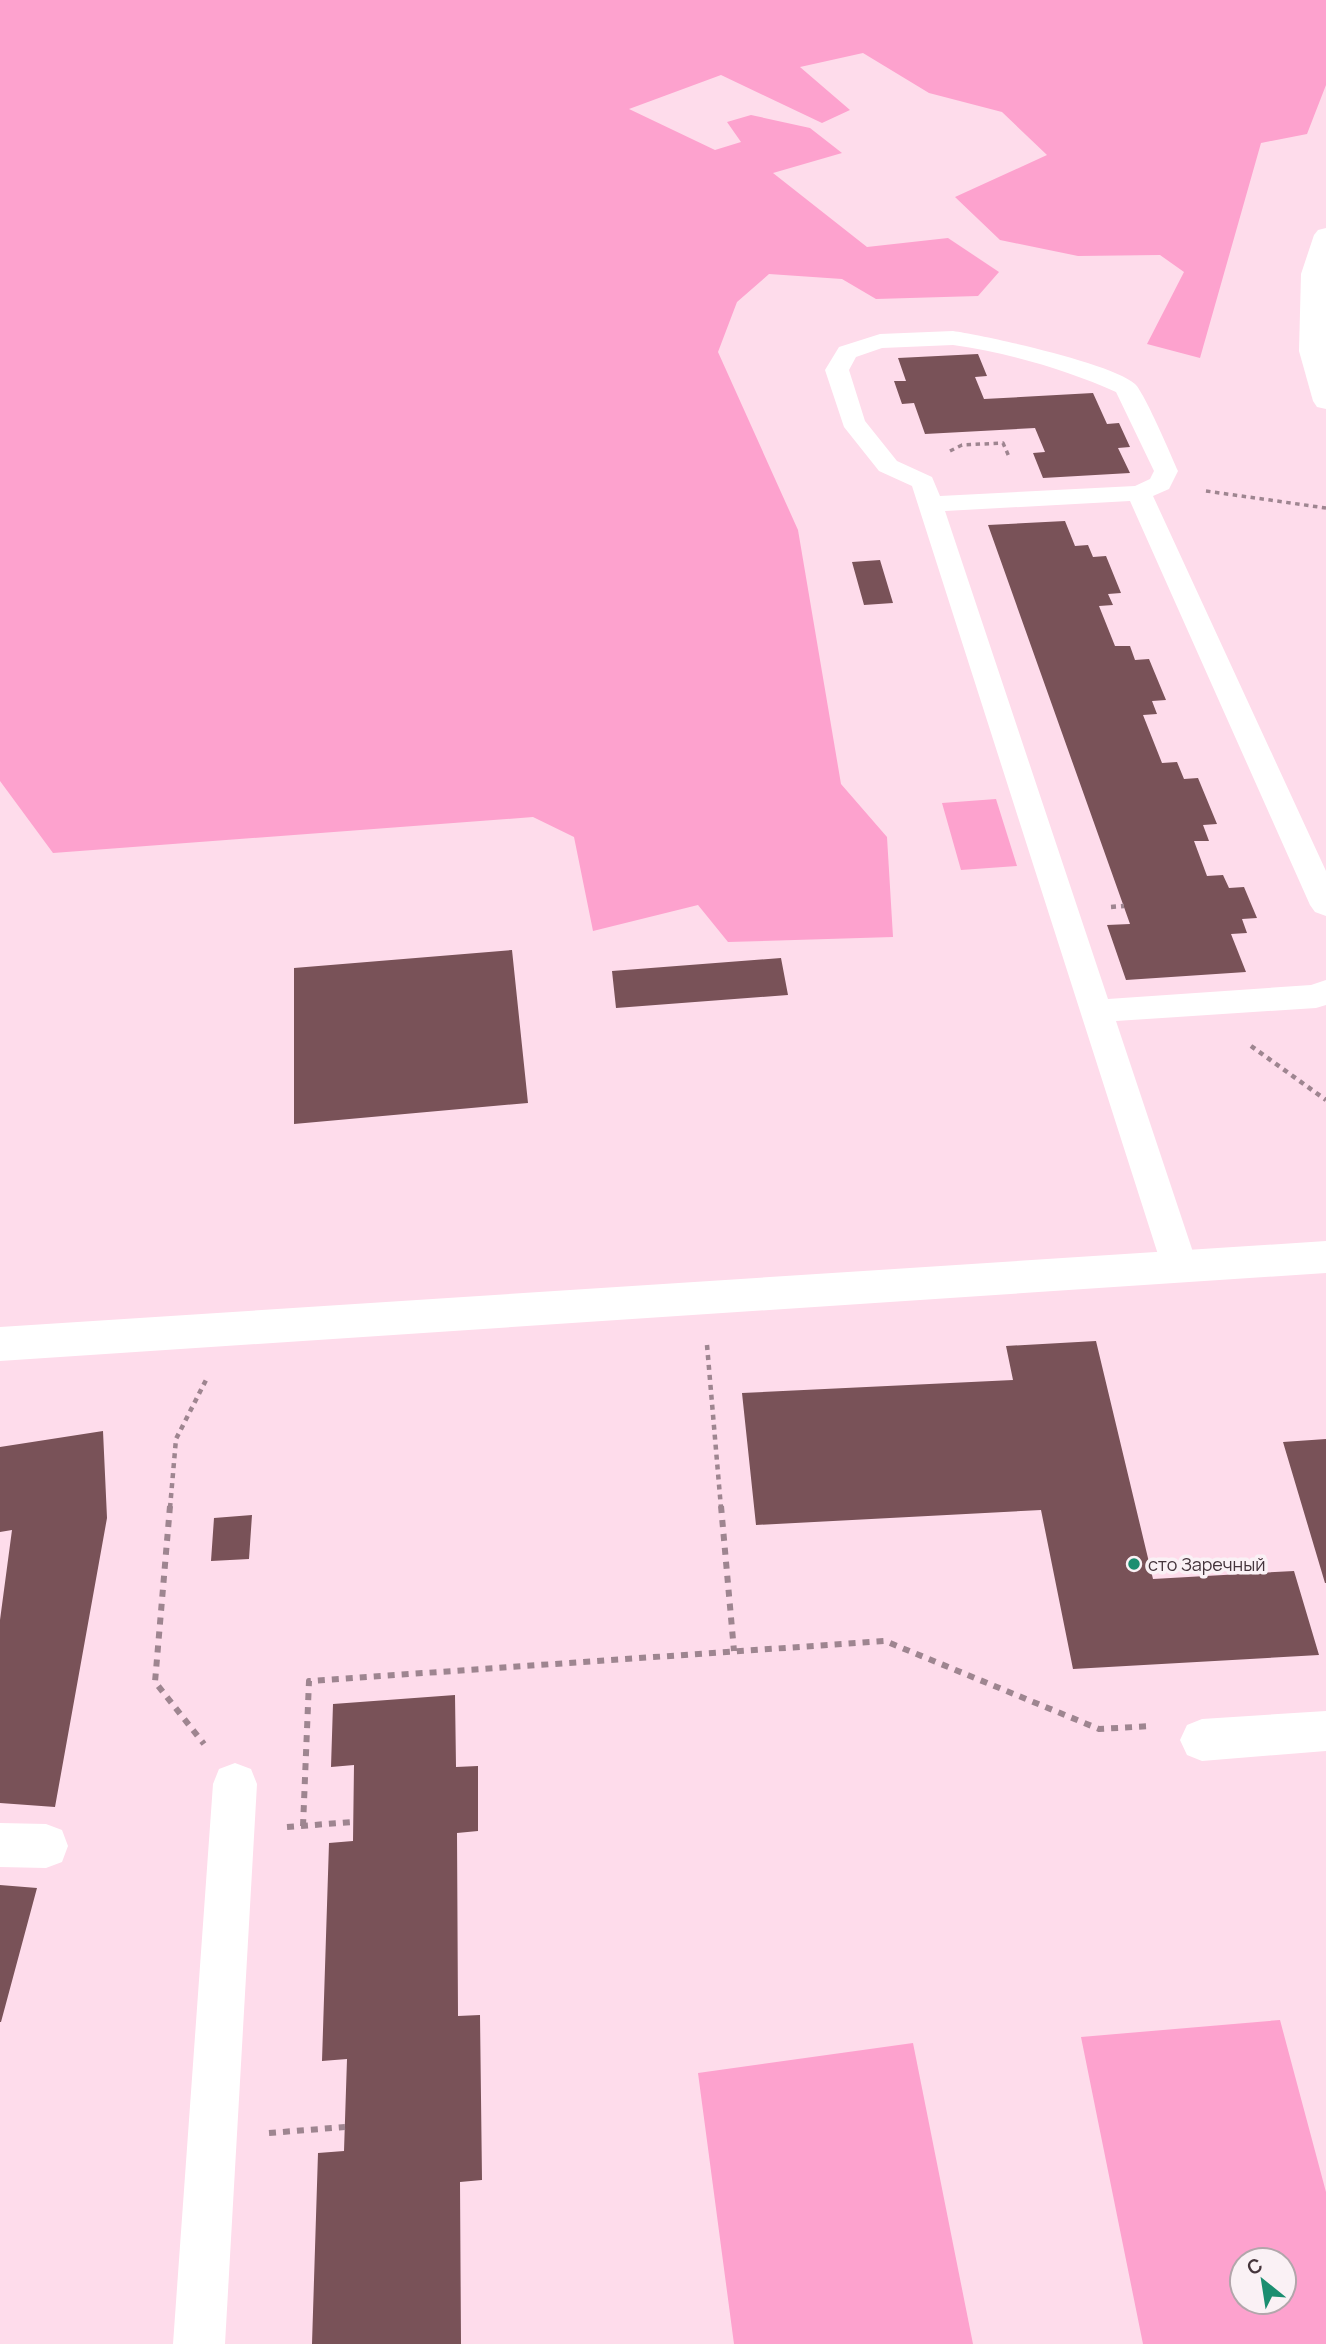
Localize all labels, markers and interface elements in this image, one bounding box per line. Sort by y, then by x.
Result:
place label: сто Заречный [1148,1552,1266,1576]
marker: сто Заречный [1126,1556,1142,1572]
north arrow [1228,2246,1298,2316]
text: С [1242,2252,1267,2281]

